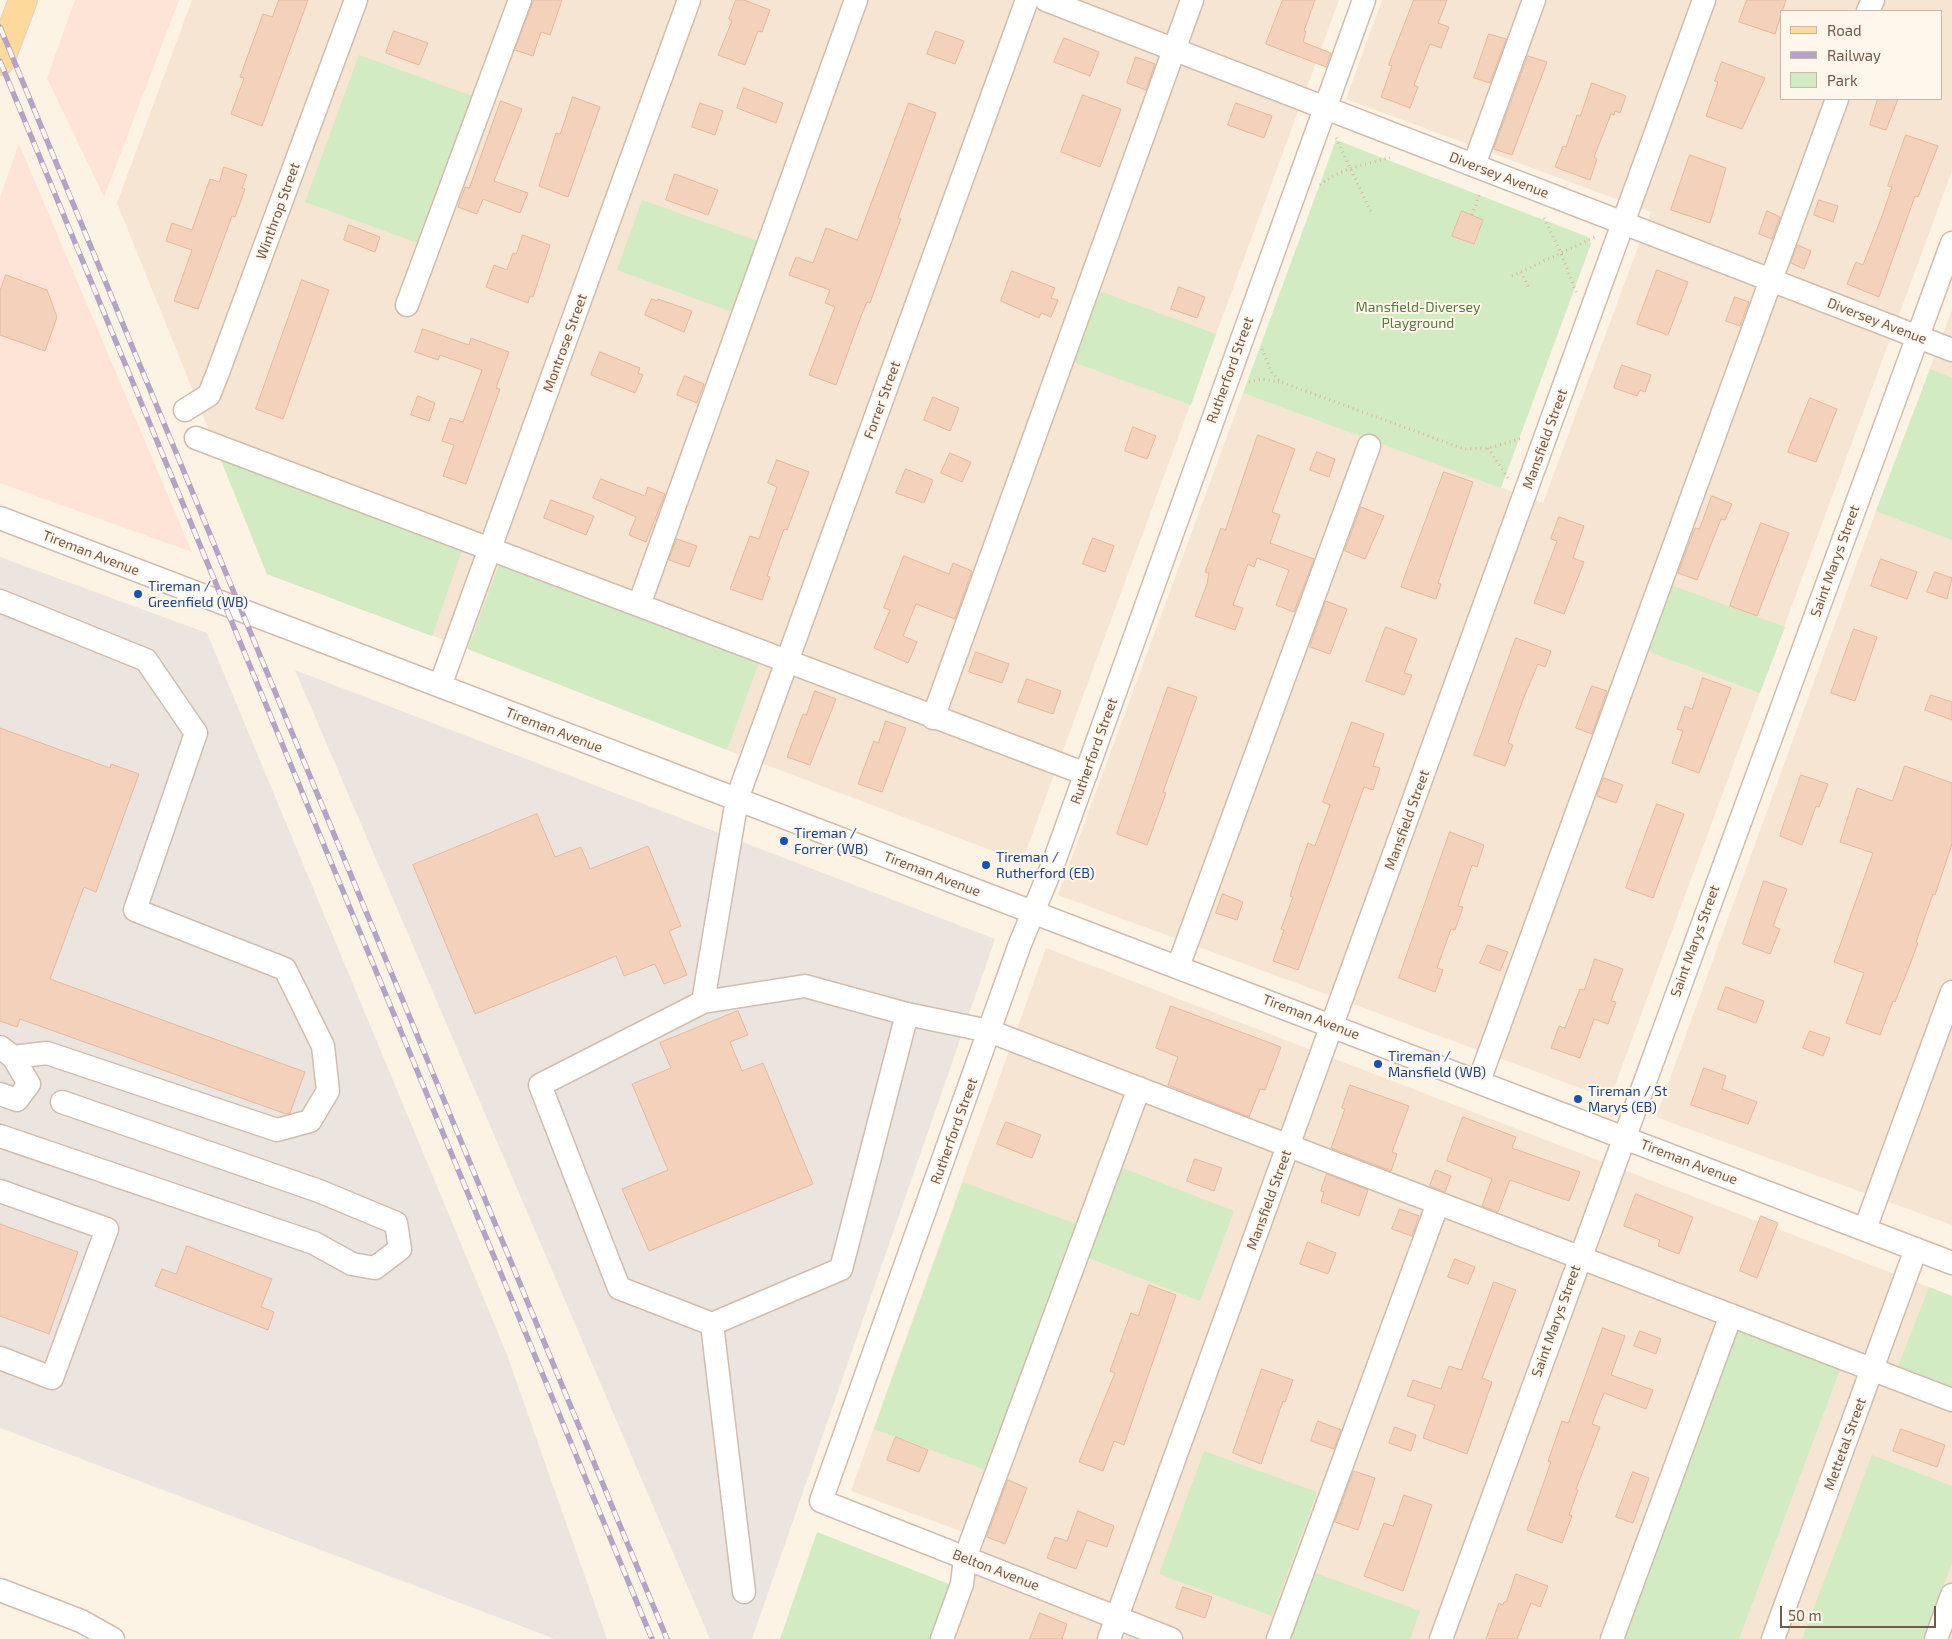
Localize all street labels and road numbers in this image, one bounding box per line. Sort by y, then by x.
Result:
street label: Diversey Avenue [1447,148,1551,202]
street label: Winthrop Street [253,160,303,262]
street label: Montrose Street [539,291,591,395]
street label: Diversey Avenue [1825,294,1929,348]
street label: Rutherford Street [1203,315,1257,425]
street label: Forrer Street [860,359,904,441]
street label: Mansfield Street [1519,387,1571,491]
street label: Saint Marys Street [1807,503,1863,619]
street label: Tireman Avenue [40,527,142,579]
street label: Rutherford Street [1067,696,1121,806]
street label: Tireman Avenue [503,704,605,756]
street label: Mansfield Street [1381,768,1433,872]
street label: Tireman Avenue [881,848,983,900]
street label: Saint Marys Street [1667,883,1723,999]
street label: Tireman Avenue [1260,991,1362,1043]
street label: Rutherford Street [927,1076,981,1186]
street label: Tireman Avenue [1638,1136,1740,1188]
street label: Mansfield Street [1243,1148,1295,1252]
street label: Saint Marys Street [1528,1263,1584,1379]
street label: Mettetal Street [1820,1395,1870,1493]
street label: Belton Avenue [950,1546,1042,1594]

